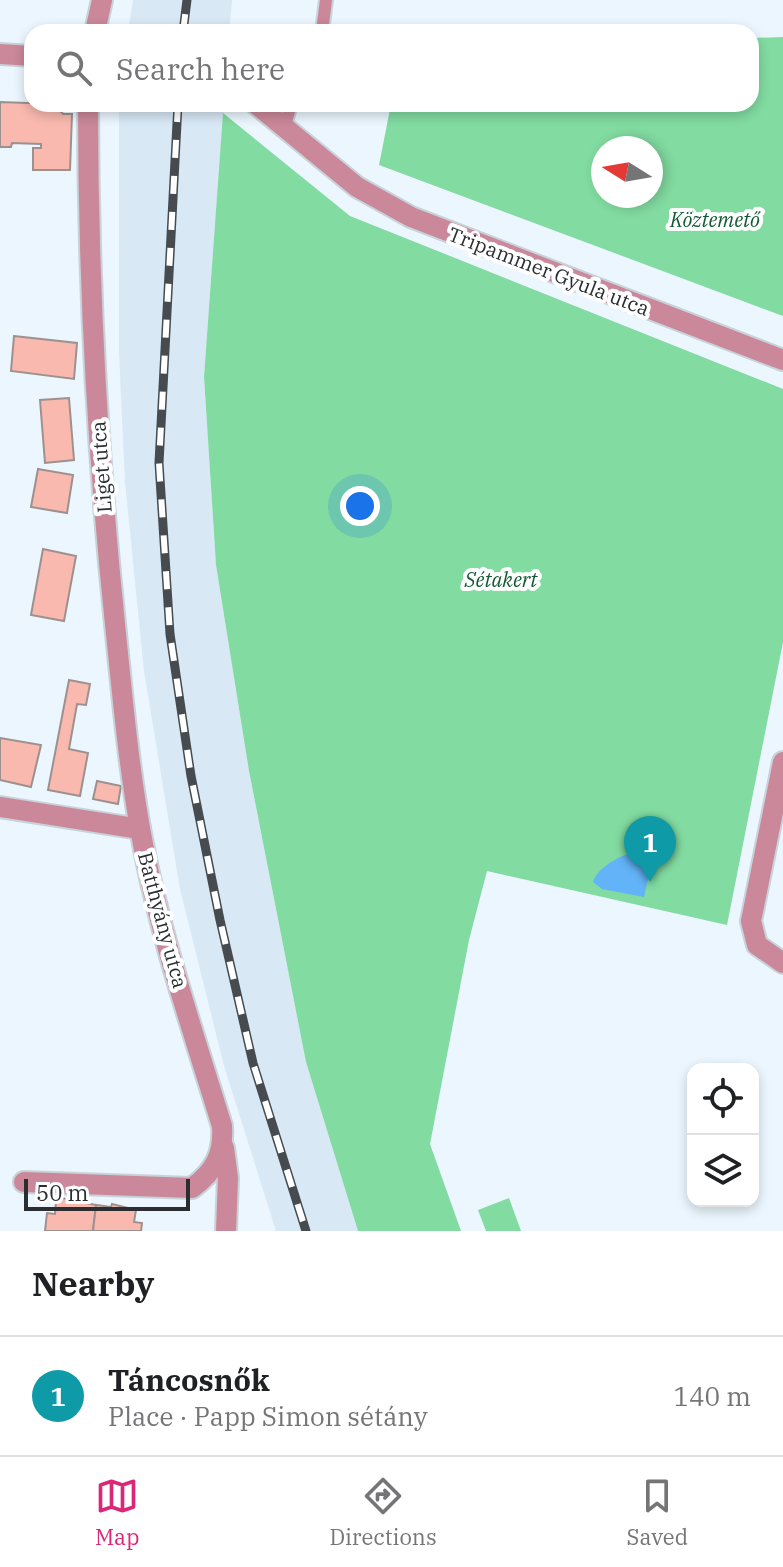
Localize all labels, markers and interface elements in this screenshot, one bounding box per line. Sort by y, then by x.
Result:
search box [24,24,759,112]
icon: search [52,46,96,90]
text: Search here [116,49,285,88]
north arrow [591,136,663,208]
park label: Köztemető [669,206,761,233]
street label: Tripammer Gyula utca [445,220,653,322]
street label: Liget utca [84,420,118,514]
your location [340,486,380,526]
park label: Sétakert [464,566,538,593]
pin: 1 [624,816,676,882]
street label: Batthyány utca [132,849,194,991]
map controls [687,1063,759,1207]
button: locate [687,1063,759,1135]
button: layers [687,1135,759,1207]
scale bar [24,1175,190,1211]
text: 50 m [36,1178,88,1207]
text: Nearby [32,1261,154,1305]
text: Táncosnők [108,1360,270,1399]
text: 1 [50,1379,66,1413]
text: 140 m [673,1379,751,1413]
text: Place · Papp Simon sétány [108,1399,428,1433]
tab: Map [95,1474,140,1551]
tab: Directions [329,1474,437,1551]
tab: Saved [626,1474,688,1551]

